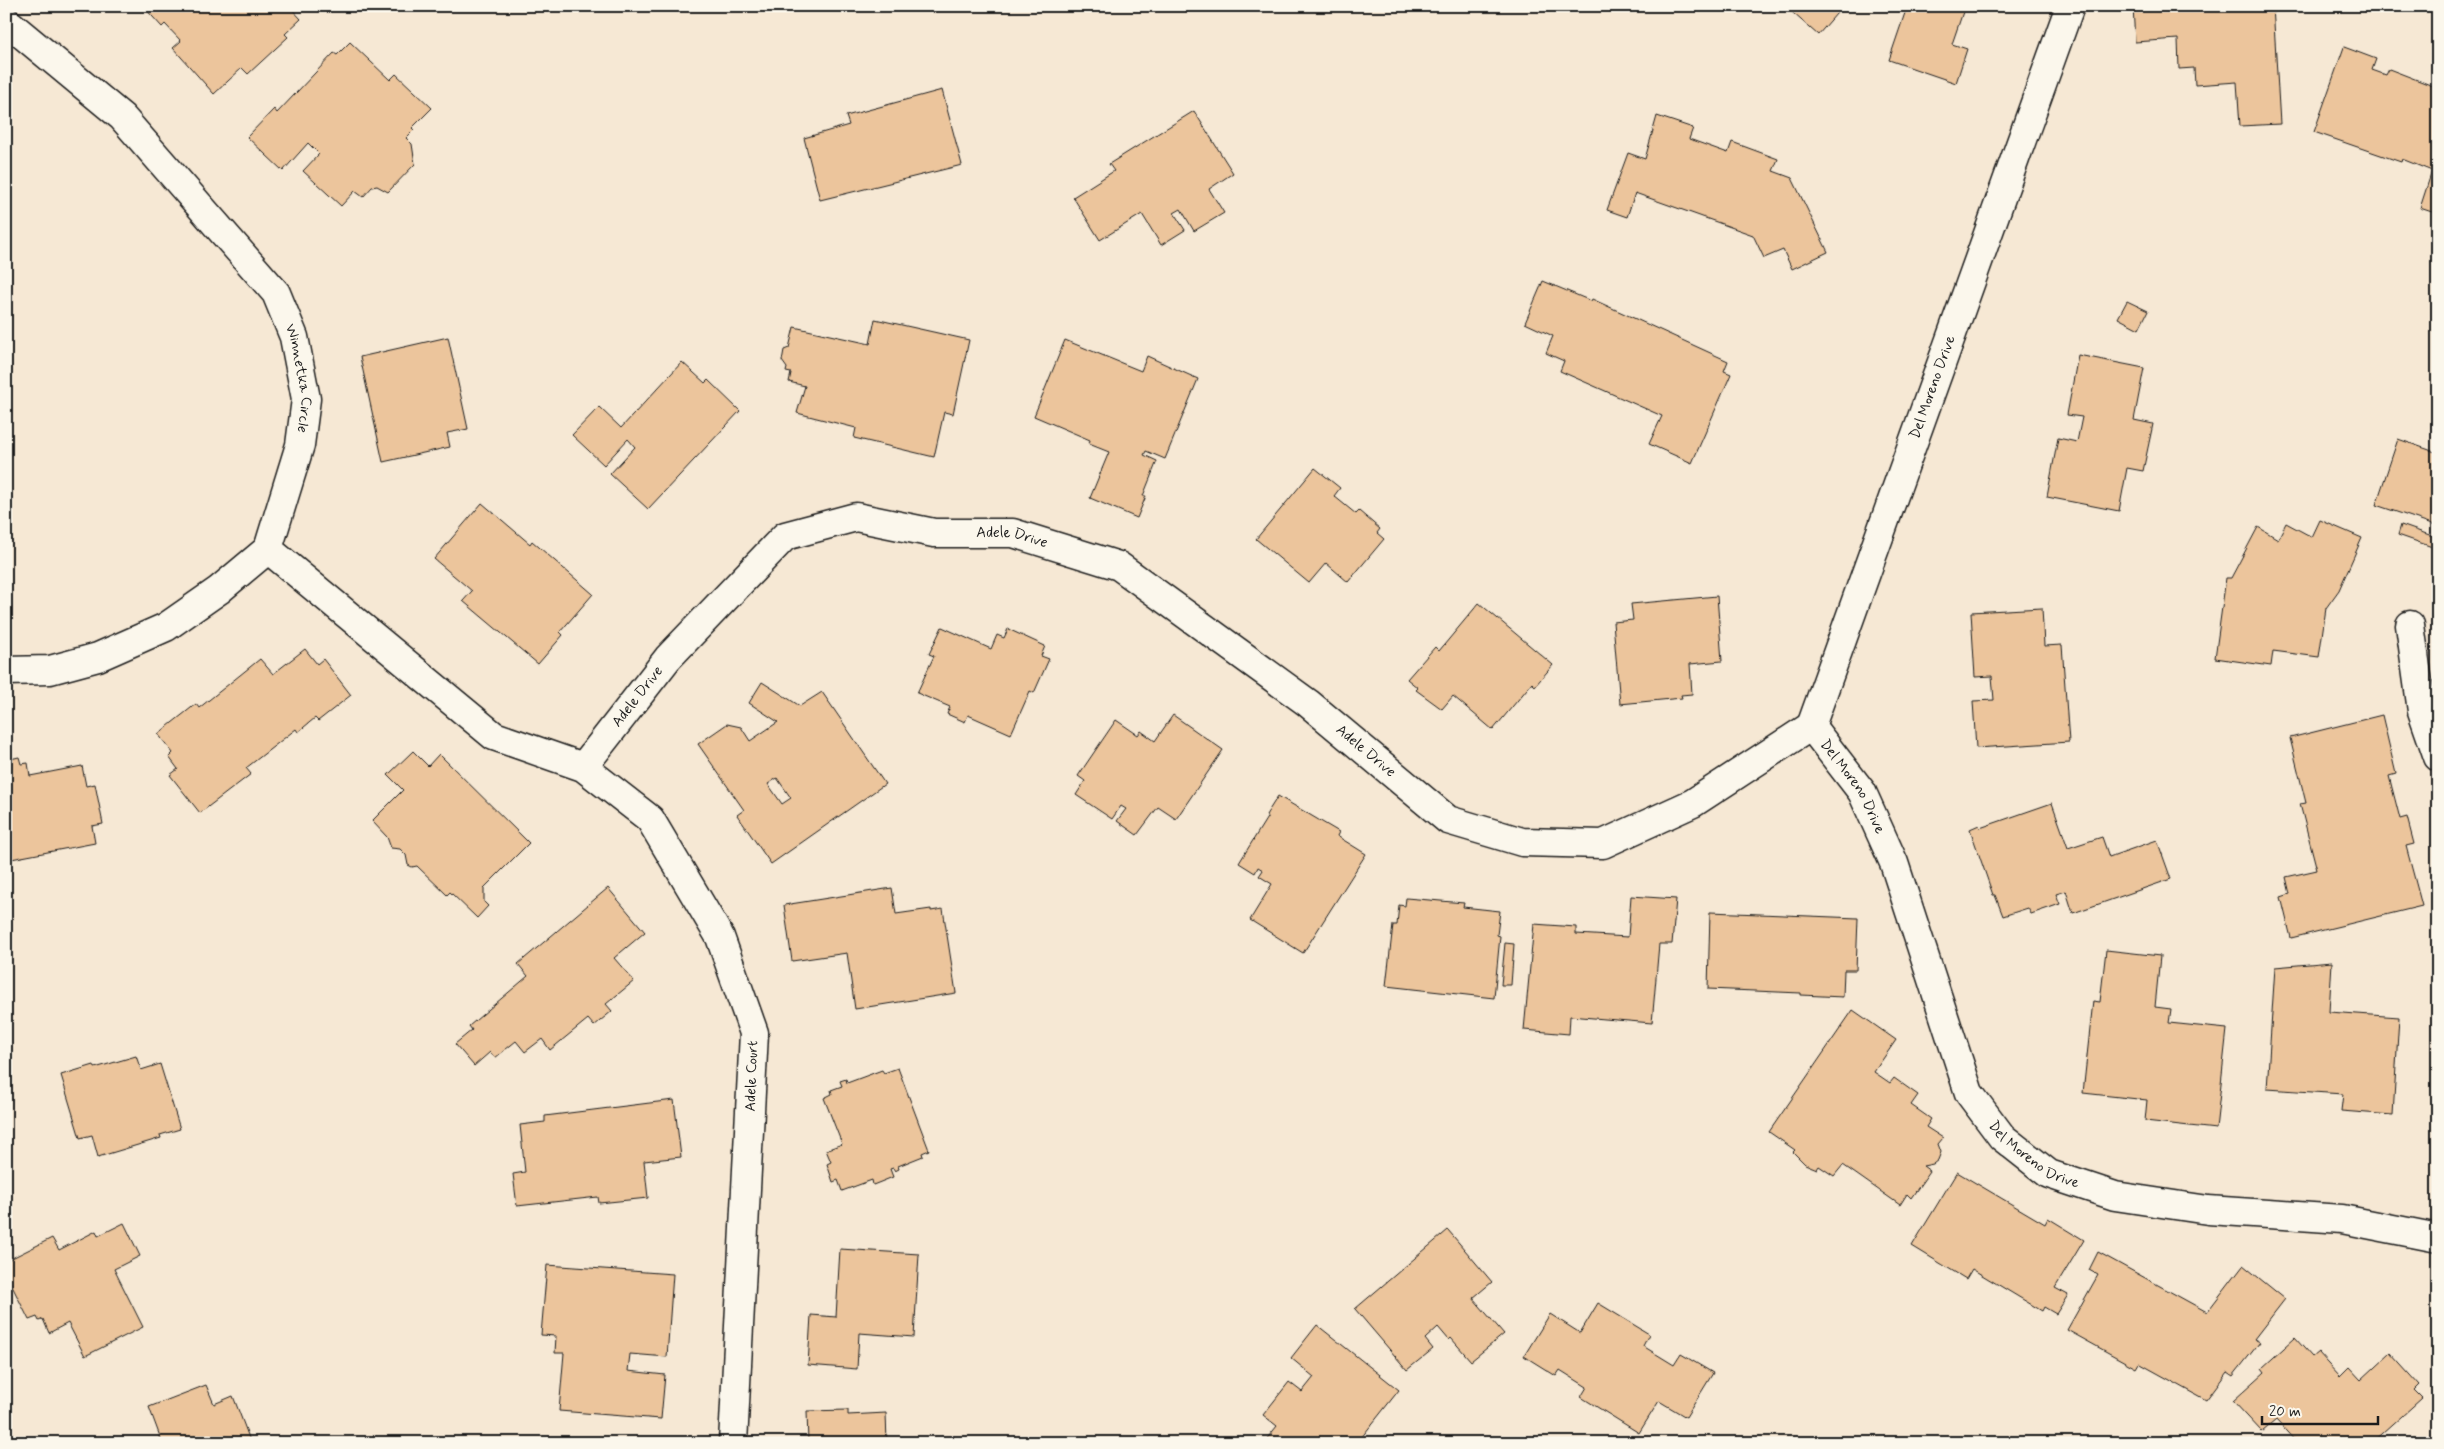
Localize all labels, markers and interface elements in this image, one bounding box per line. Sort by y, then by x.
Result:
street label: Winnetka Circle [280,321,316,434]
street label: Del Moreno Drive [1905,333,1961,442]
street label: Adele Drive [976,523,1050,553]
street label: Adele Drive [608,662,668,732]
street label: Adele Drive [1331,720,1400,782]
street label: Del Moreno Drive [1815,735,1890,837]
street label: Adele Court [741,1040,763,1112]
street label: Del Moreno Drive [1983,1117,2082,1193]
scale bar [2262,1394,2378,1426]
text: 20 m [2269,1402,2301,1422]

